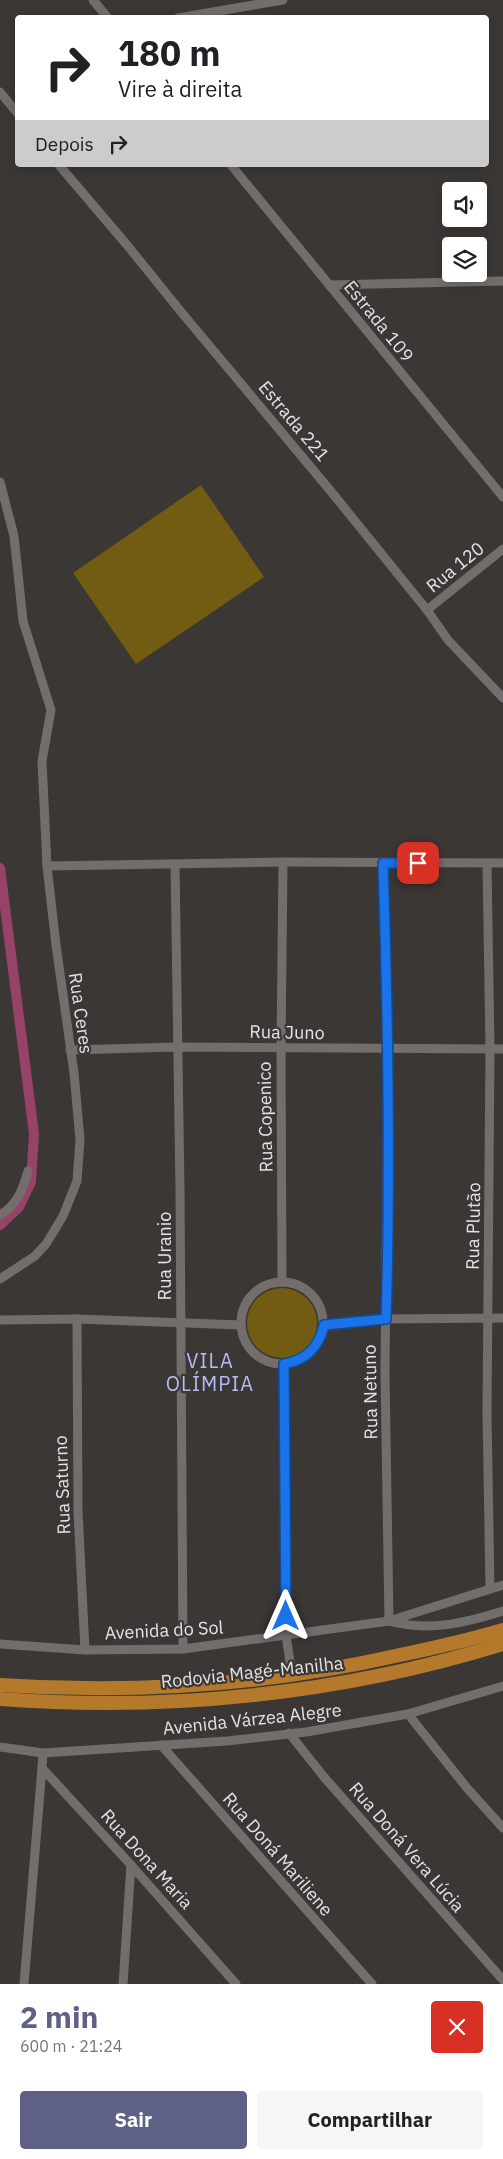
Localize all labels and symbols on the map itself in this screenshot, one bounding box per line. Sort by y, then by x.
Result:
street label: Estrada 109 [339,276,419,366]
street label: Estrada 221 [254,376,334,466]
street label: Rua 120 [421,537,489,597]
pin [397,842,439,884]
street label: Rua Ceres [64,971,98,1055]
street label: Rua Juno [249,1020,325,1044]
street label: Rua Copenico [253,1061,277,1173]
street label: Rua Plutão [461,1182,485,1270]
street label: Rua Uranio [153,1212,176,1300]
street label: Rua Netuno [358,1344,382,1440]
district label: VILA OLÍMPIA [166,1347,254,1397]
street label: Rua Saturno [49,1435,75,1535]
position arrow [259,1589,311,1641]
street label: Avenida do Sol [104,1615,224,1645]
street label: Rodovia Magé-Manilha [160,1651,345,1693]
street label: Avenida Várzea Alegre [162,1698,343,1740]
street label: Rua Doná Vera Lúcia [344,1777,470,1917]
street label: Rua Doná Mariliene [218,1787,338,1921]
street label: Rua Dona Maria [96,1804,198,1914]

